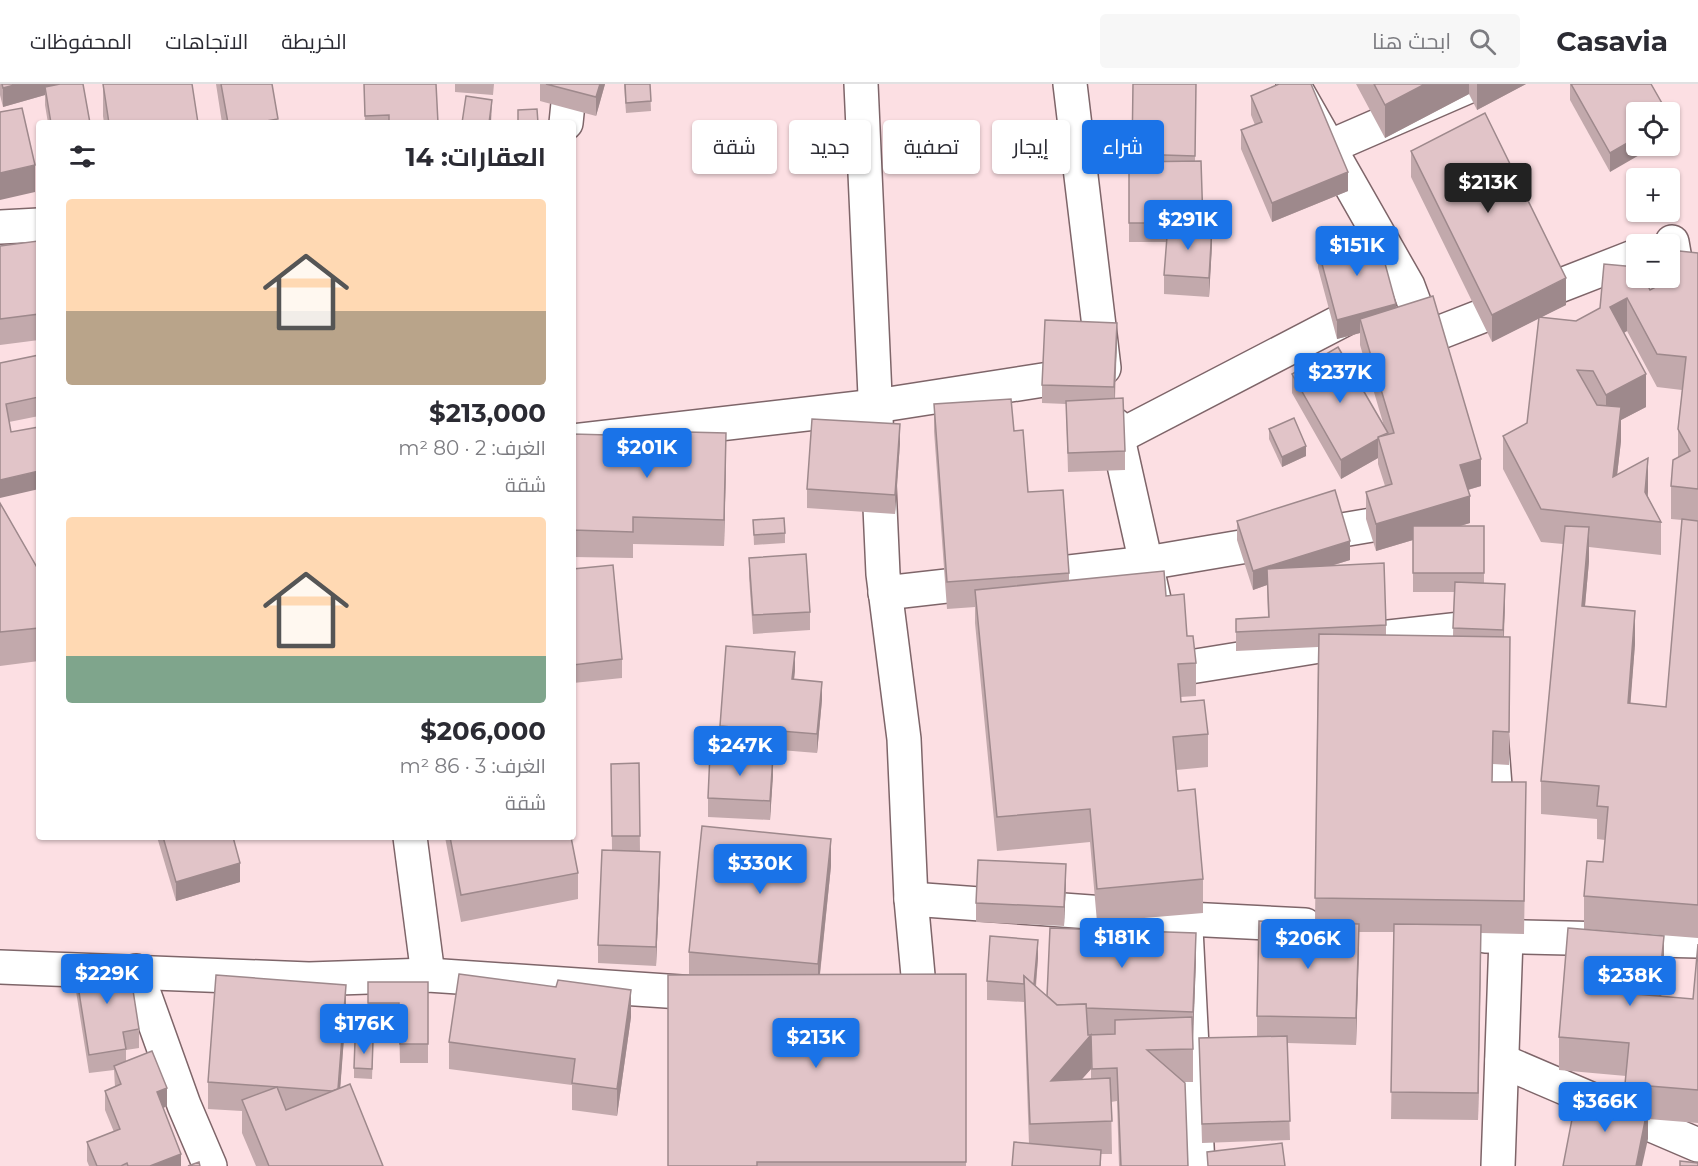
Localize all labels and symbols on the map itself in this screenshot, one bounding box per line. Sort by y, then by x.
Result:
pin: $213K [1446,163,1530,214]
pin: $291K [1146,200,1230,251]
pin: $151K [1315,226,1399,277]
pin: $237K [1298,353,1382,404]
pin: $201K [605,428,689,479]
pin: $247K [698,726,782,777]
pin: $330K [718,844,802,895]
pin: $181K [1080,918,1164,969]
pin: $206K [1266,919,1350,970]
pin: $229K [65,954,149,1005]
pin: $238K [1588,956,1672,1007]
pin: $176K [322,1004,406,1055]
pin: $213K [774,1018,858,1069]
pin: $366K [1563,1082,1647,1133]

